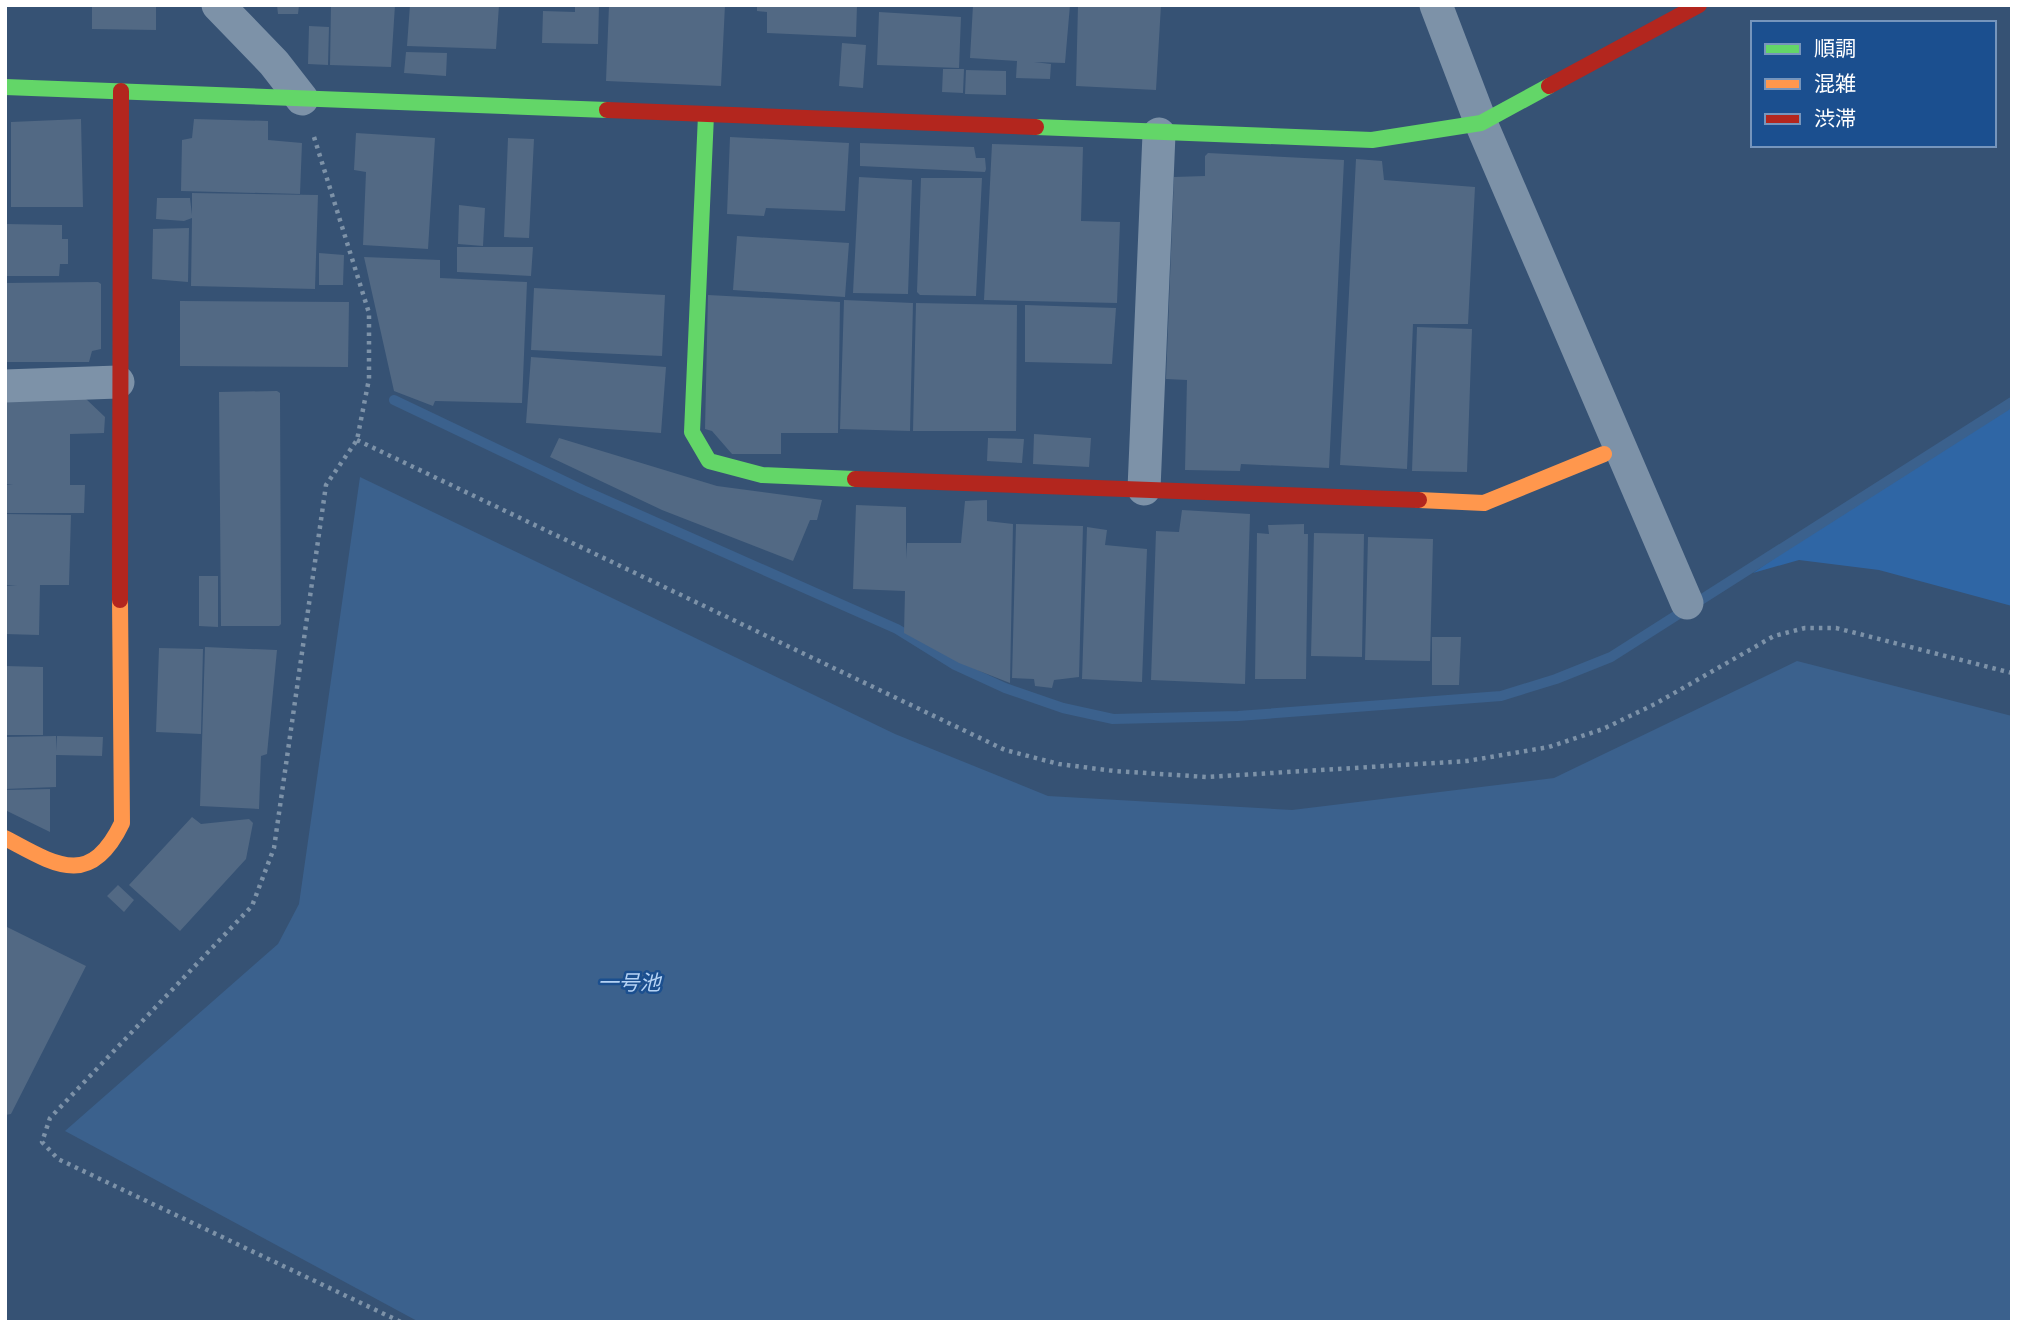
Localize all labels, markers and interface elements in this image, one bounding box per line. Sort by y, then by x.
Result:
legend [1751,21,1996,147]
text: 順調 [1814,36,1856,61]
text: 混雑 [1814,71,1856,96]
text: 渋滞 [1814,106,1856,131]
water label: 一号池 [598,970,662,995]

